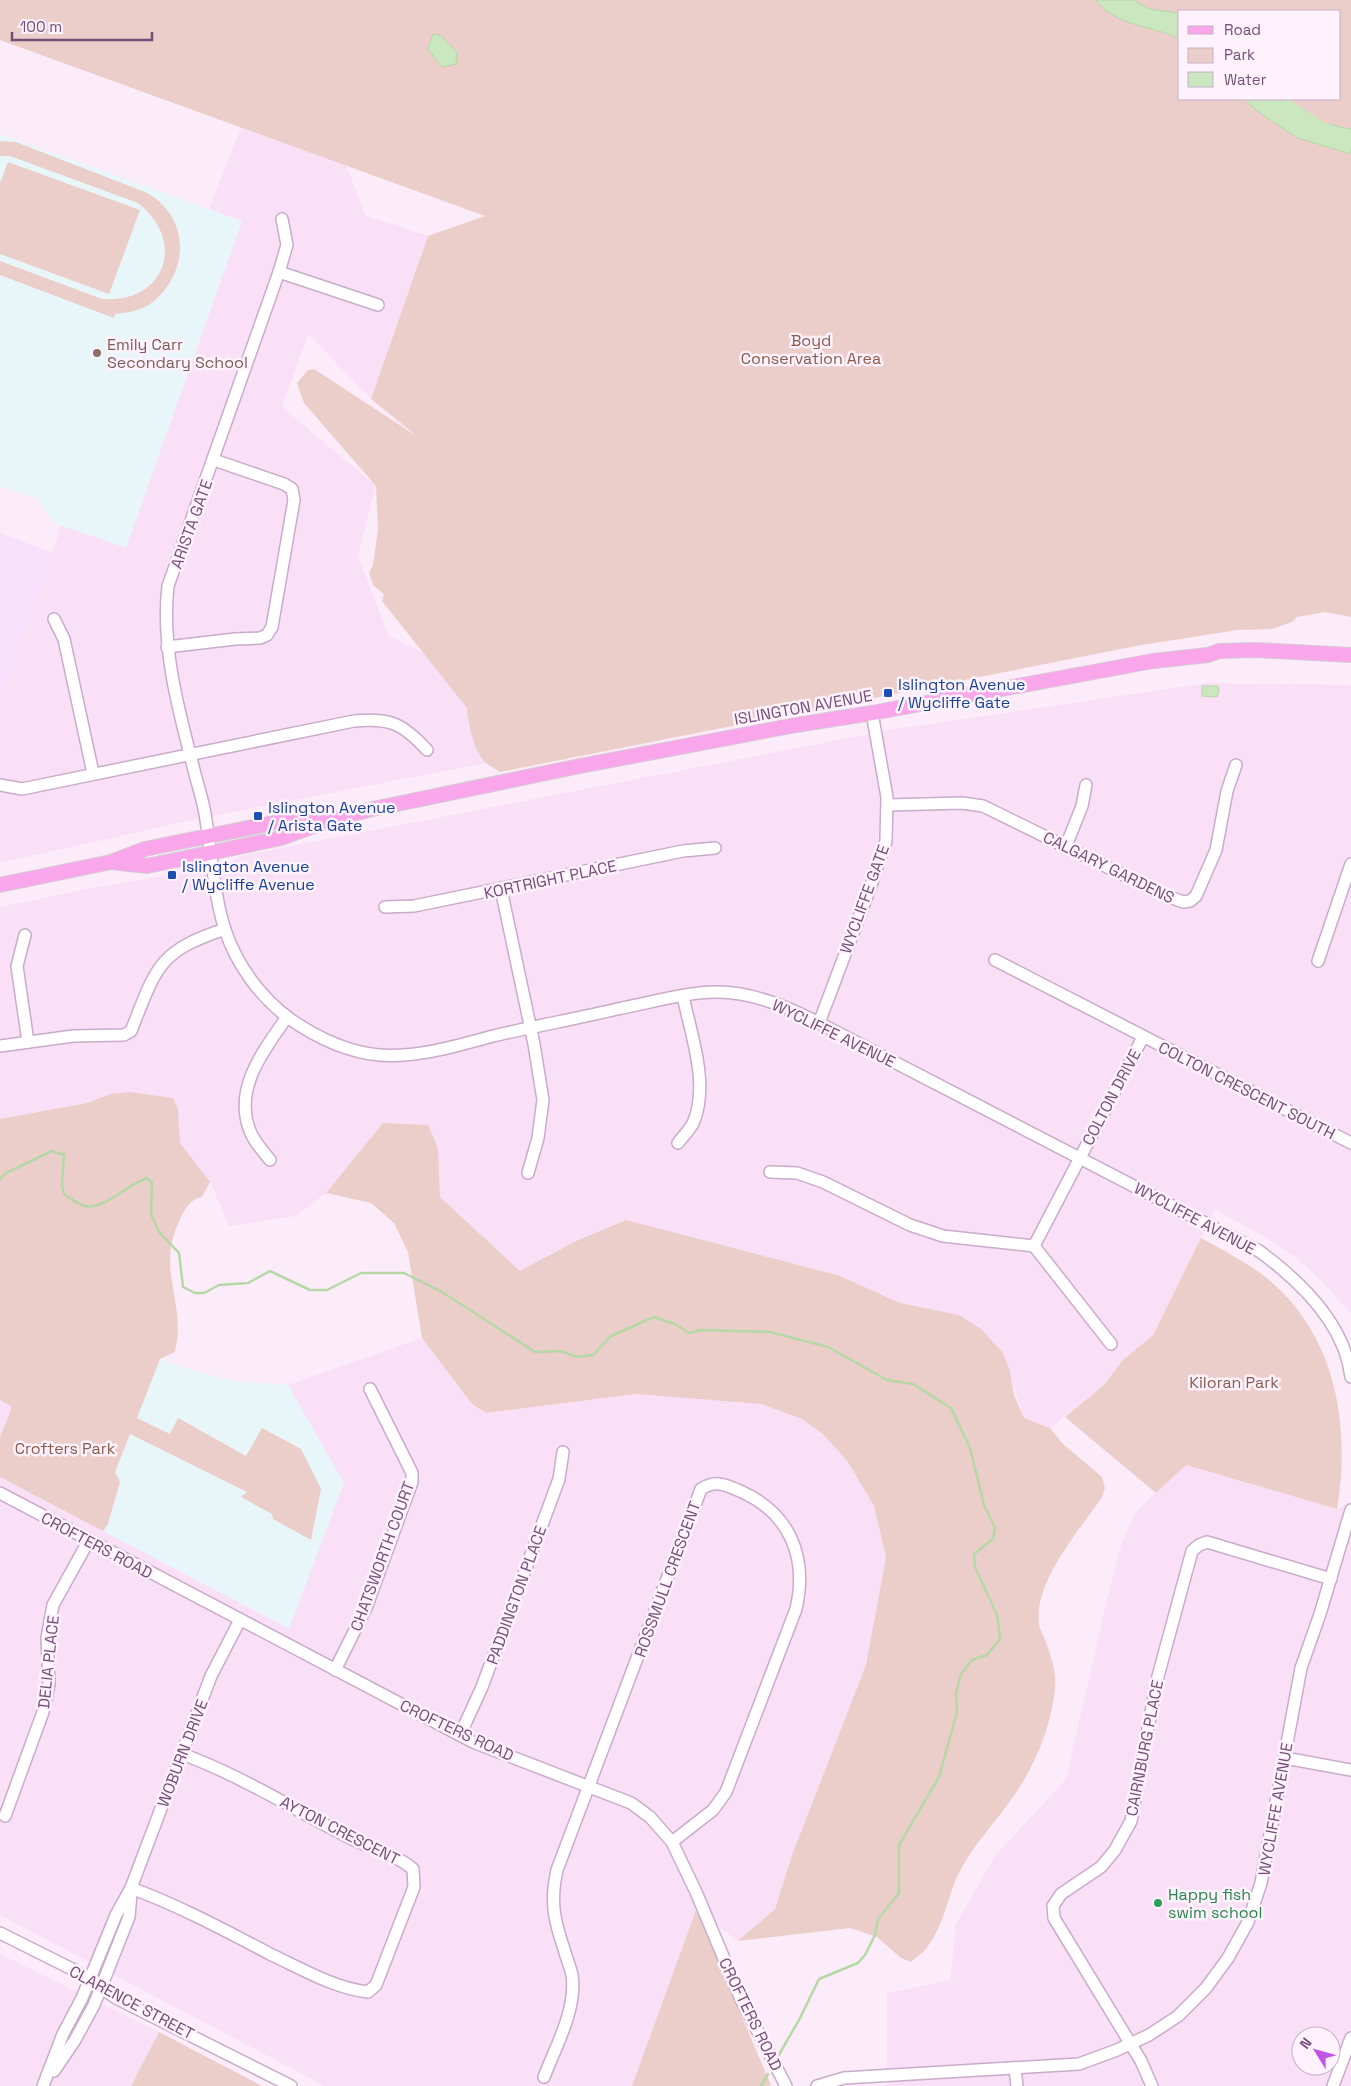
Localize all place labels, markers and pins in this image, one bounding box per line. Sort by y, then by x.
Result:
place label: Emily Carr Secondary School [107,334,248,373]
marker: Emily Carr Secondary School [91,347,103,359]
place label: Islington Avenue / Wycliffe Gate [898,674,1025,713]
marker: Islington Avenue / Wycliffe Gate [882,687,894,699]
place label: Islington Avenue / Arista Gate [268,797,395,836]
marker: Islington Avenue / Arista Gate [252,810,264,822]
place label: Islington Avenue / Wycliffe Avenue [182,856,315,895]
marker: Islington Avenue / Wycliffe Avenue [166,869,178,881]
place label: Happy fish swim school [1168,1884,1262,1923]
marker: Happy fish swim school [1152,1897,1164,1909]

